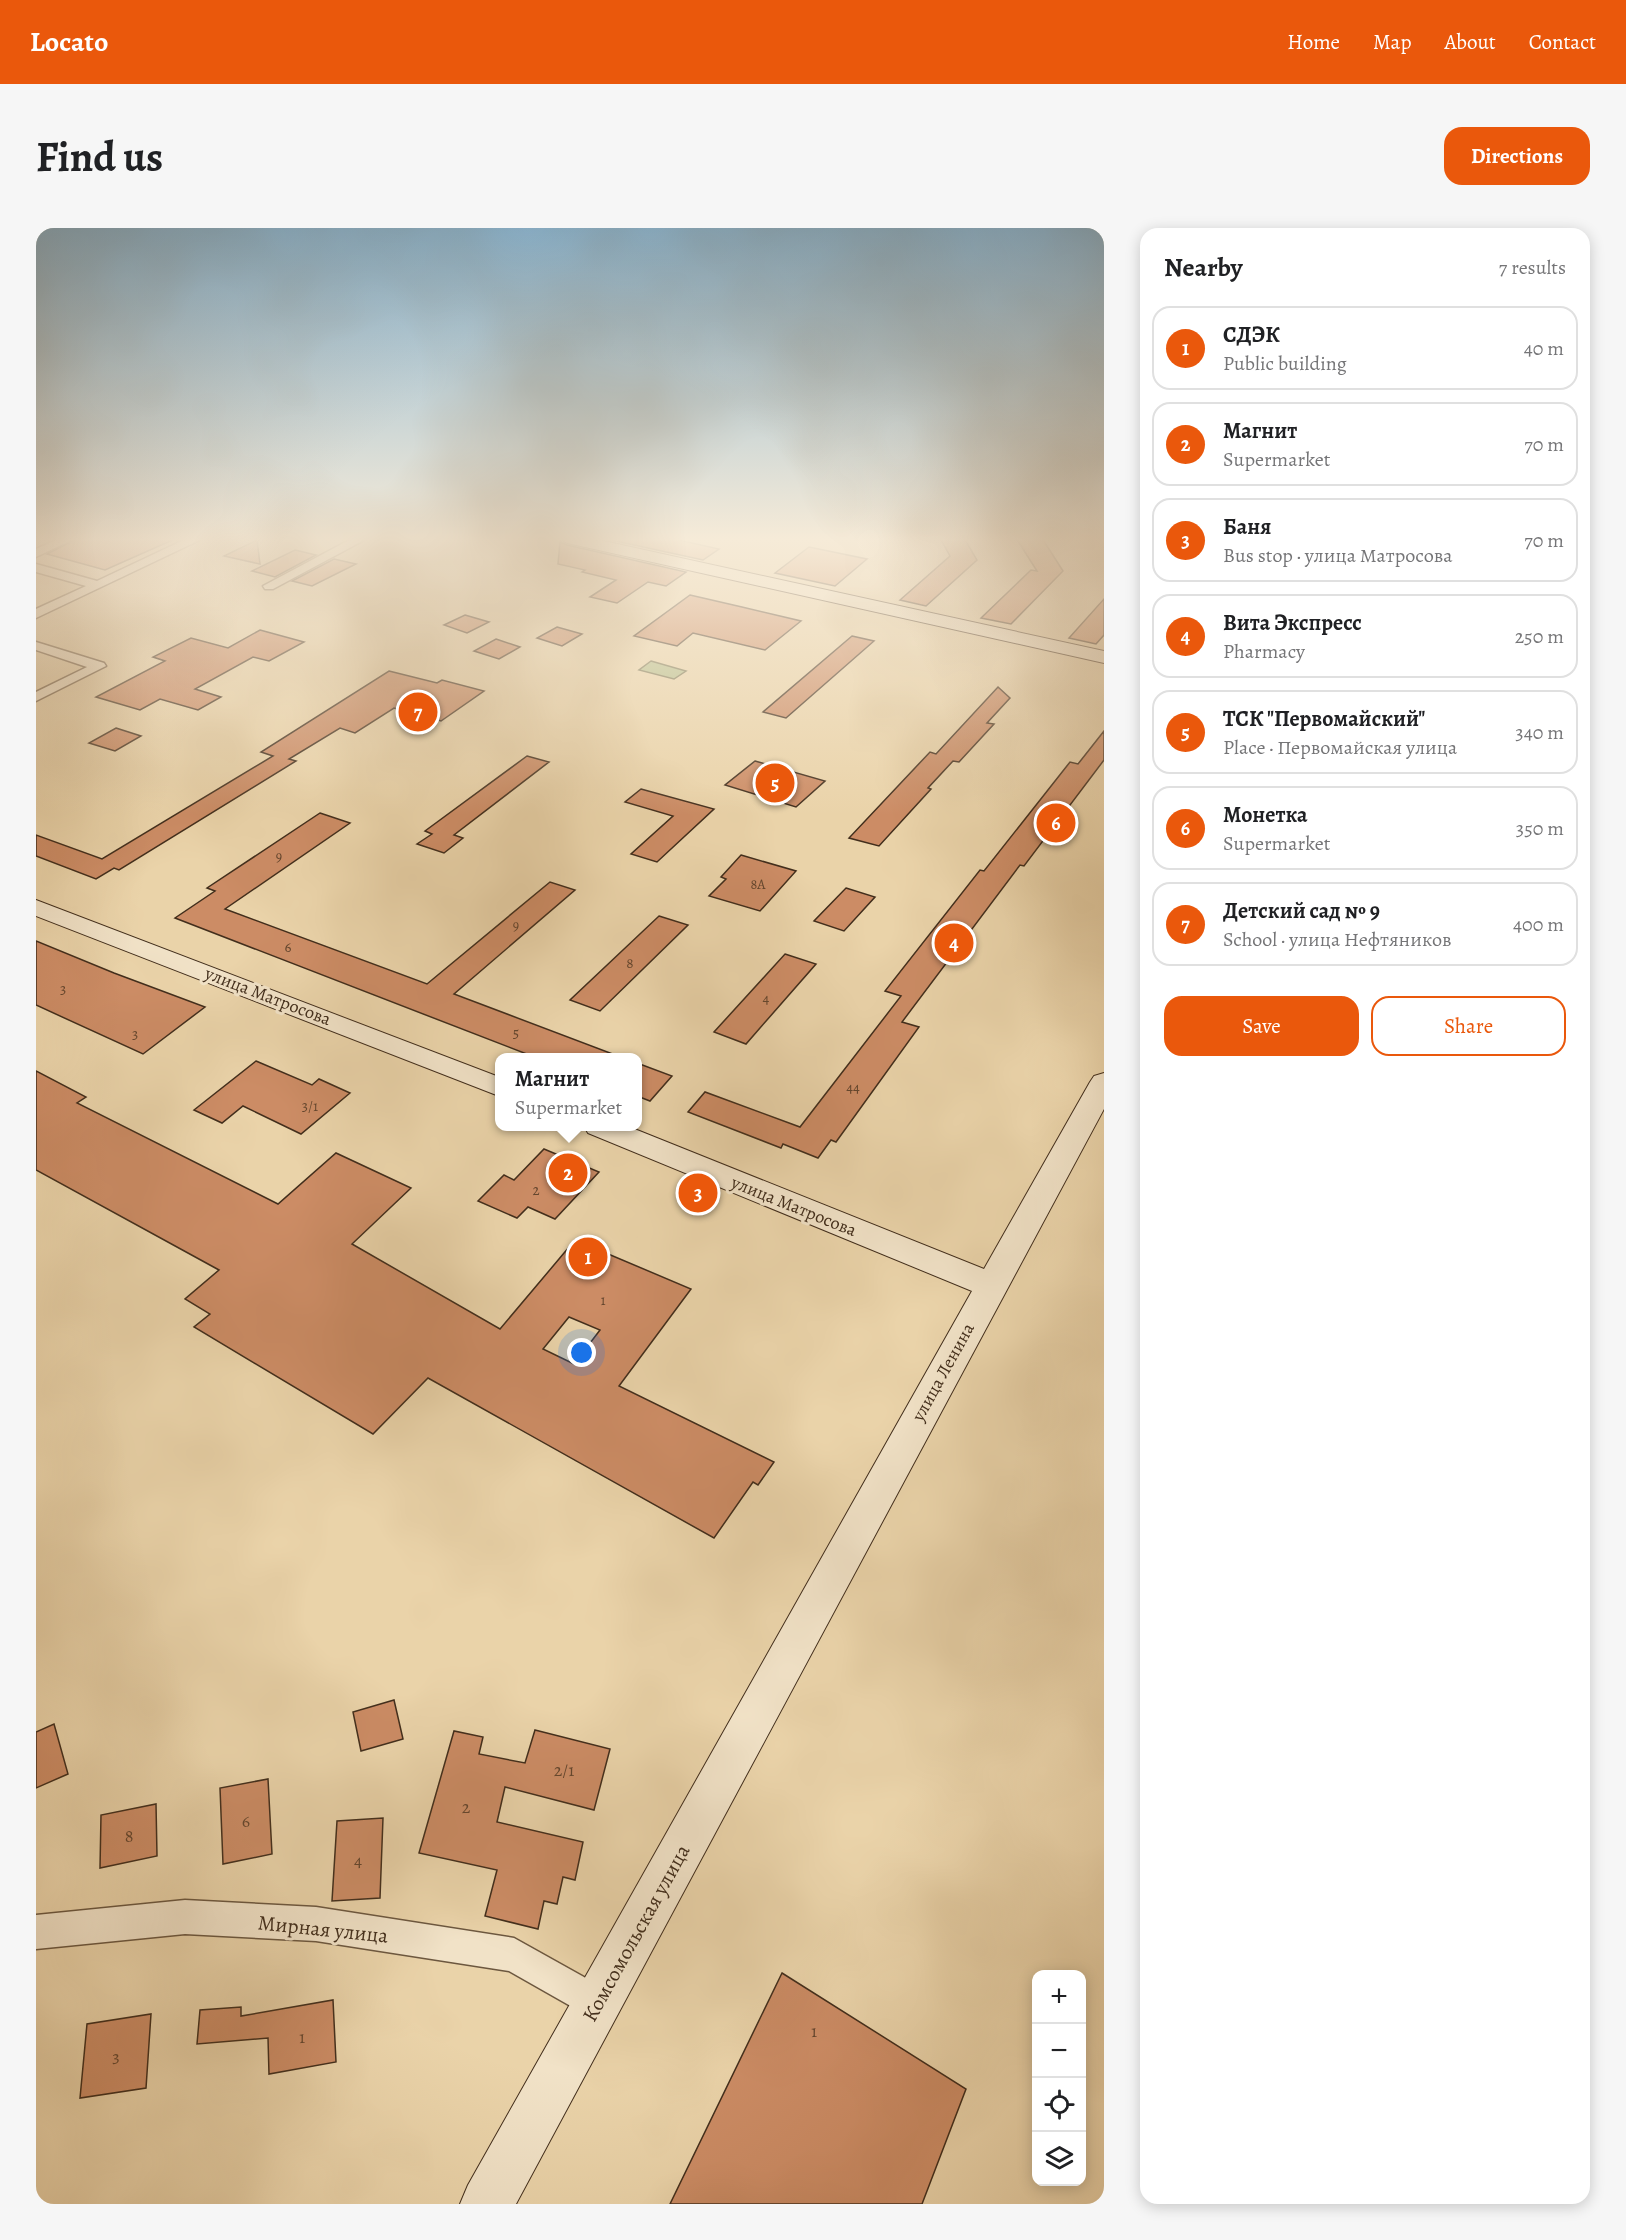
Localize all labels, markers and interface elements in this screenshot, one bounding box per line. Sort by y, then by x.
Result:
text: Locato [30,23,108,61]
text: Home [1287,28,1340,56]
text: Map [1373,28,1411,56]
text: About [1444,28,1496,56]
text: Contact [1529,28,1596,56]
button: Directions [1444,127,1590,185]
text: Find us [36,128,163,185]
text: Nearby [1164,250,1243,285]
text: 7 results [1499,254,1566,281]
text: СДЭК [1223,320,1280,350]
text: 1 [1182,335,1189,362]
text: 40 m [1524,335,1564,362]
text: Public building [1223,350,1347,377]
text: Магнит [1223,416,1297,446]
text: 2 [1181,431,1190,458]
text: 70 m [1524,431,1564,458]
text: Supermarket [1223,446,1330,473]
text: Баня [1223,512,1271,542]
text: 3 [1181,527,1190,554]
text: 70 m [1524,527,1564,554]
text: Bus stop · улица Матросова [1223,542,1453,569]
text: Вита Экспресс [1223,608,1362,638]
text: 4 [1181,623,1190,650]
text: 250 m [1515,623,1564,650]
text: Pharmacy [1223,638,1305,665]
pin: 7 [398,690,437,734]
text: ТСК "Первомайский" [1223,704,1425,734]
text: 5 [1181,719,1190,746]
text: 340 m [1515,719,1564,746]
text: Place · Первомайская улица [1223,734,1457,761]
pin: 5 [756,760,794,806]
pin: 6 [1036,800,1076,846]
text: Монетка [1223,800,1307,830]
text: 6 [1181,815,1190,842]
text: 350 m [1516,815,1564,842]
text: Supermarket [1223,830,1330,857]
house number: 9 [276,847,282,866]
house number: 8А [751,875,766,894]
text: Детский сад № 9 [1223,896,1380,926]
text: 7 [1181,911,1190,938]
text: 400 m [1513,911,1564,938]
house number: 9 [513,916,519,935]
pin: 4 [934,920,974,966]
text: School · улица Нефтяников [1223,926,1452,953]
house number: 6 [285,937,292,957]
house number: 8 [626,953,634,973]
street label: улица Матросова [201,961,335,1031]
house number: 3 [60,979,66,999]
house number: 4 [763,988,770,1008]
button: Save [1164,996,1359,1056]
button: Share [1371,996,1566,1056]
house number: 5 [513,1023,519,1043]
house number: 3 [132,1024,138,1044]
popup [495,1053,642,1131]
text: Магнит [515,1064,589,1094]
house number: 44 [846,1077,860,1097]
text: Supermarket [515,1094,622,1121]
house number: 3/1 [302,1096,318,1116]
pin: 2 [548,1150,588,1196]
pin: 3 [678,1170,718,1216]
street label: улица Матросова [727,1170,861,1242]
house number: 2 [532,1180,540,1200]
pin: 1 [568,1234,608,1280]
house number: 1 [600,1290,606,1310]
street label: улица Ленина [906,1318,980,1426]
your location [567,1338,596,1367]
house number: 2/1 [554,1758,574,1782]
house number: 2 [462,1795,471,1819]
house number: 6 [242,1809,250,1833]
house number: 8 [125,1824,133,1848]
street label: Комсомольская улица [576,1839,696,2027]
house number: 4 [354,1848,362,1872]
street label: Мирная улица [257,1908,390,1950]
map controls [1032,1970,1086,2186]
button: + [1032,1970,1086,2024]
house number: 1 [811,2019,817,2043]
button: − [1032,2024,1086,2078]
house number: 1 [299,2025,305,2049]
house number: 3 [112,2044,120,2068]
button: locate [1032,2078,1086,2132]
button: layers [1032,2132,1086,2186]

